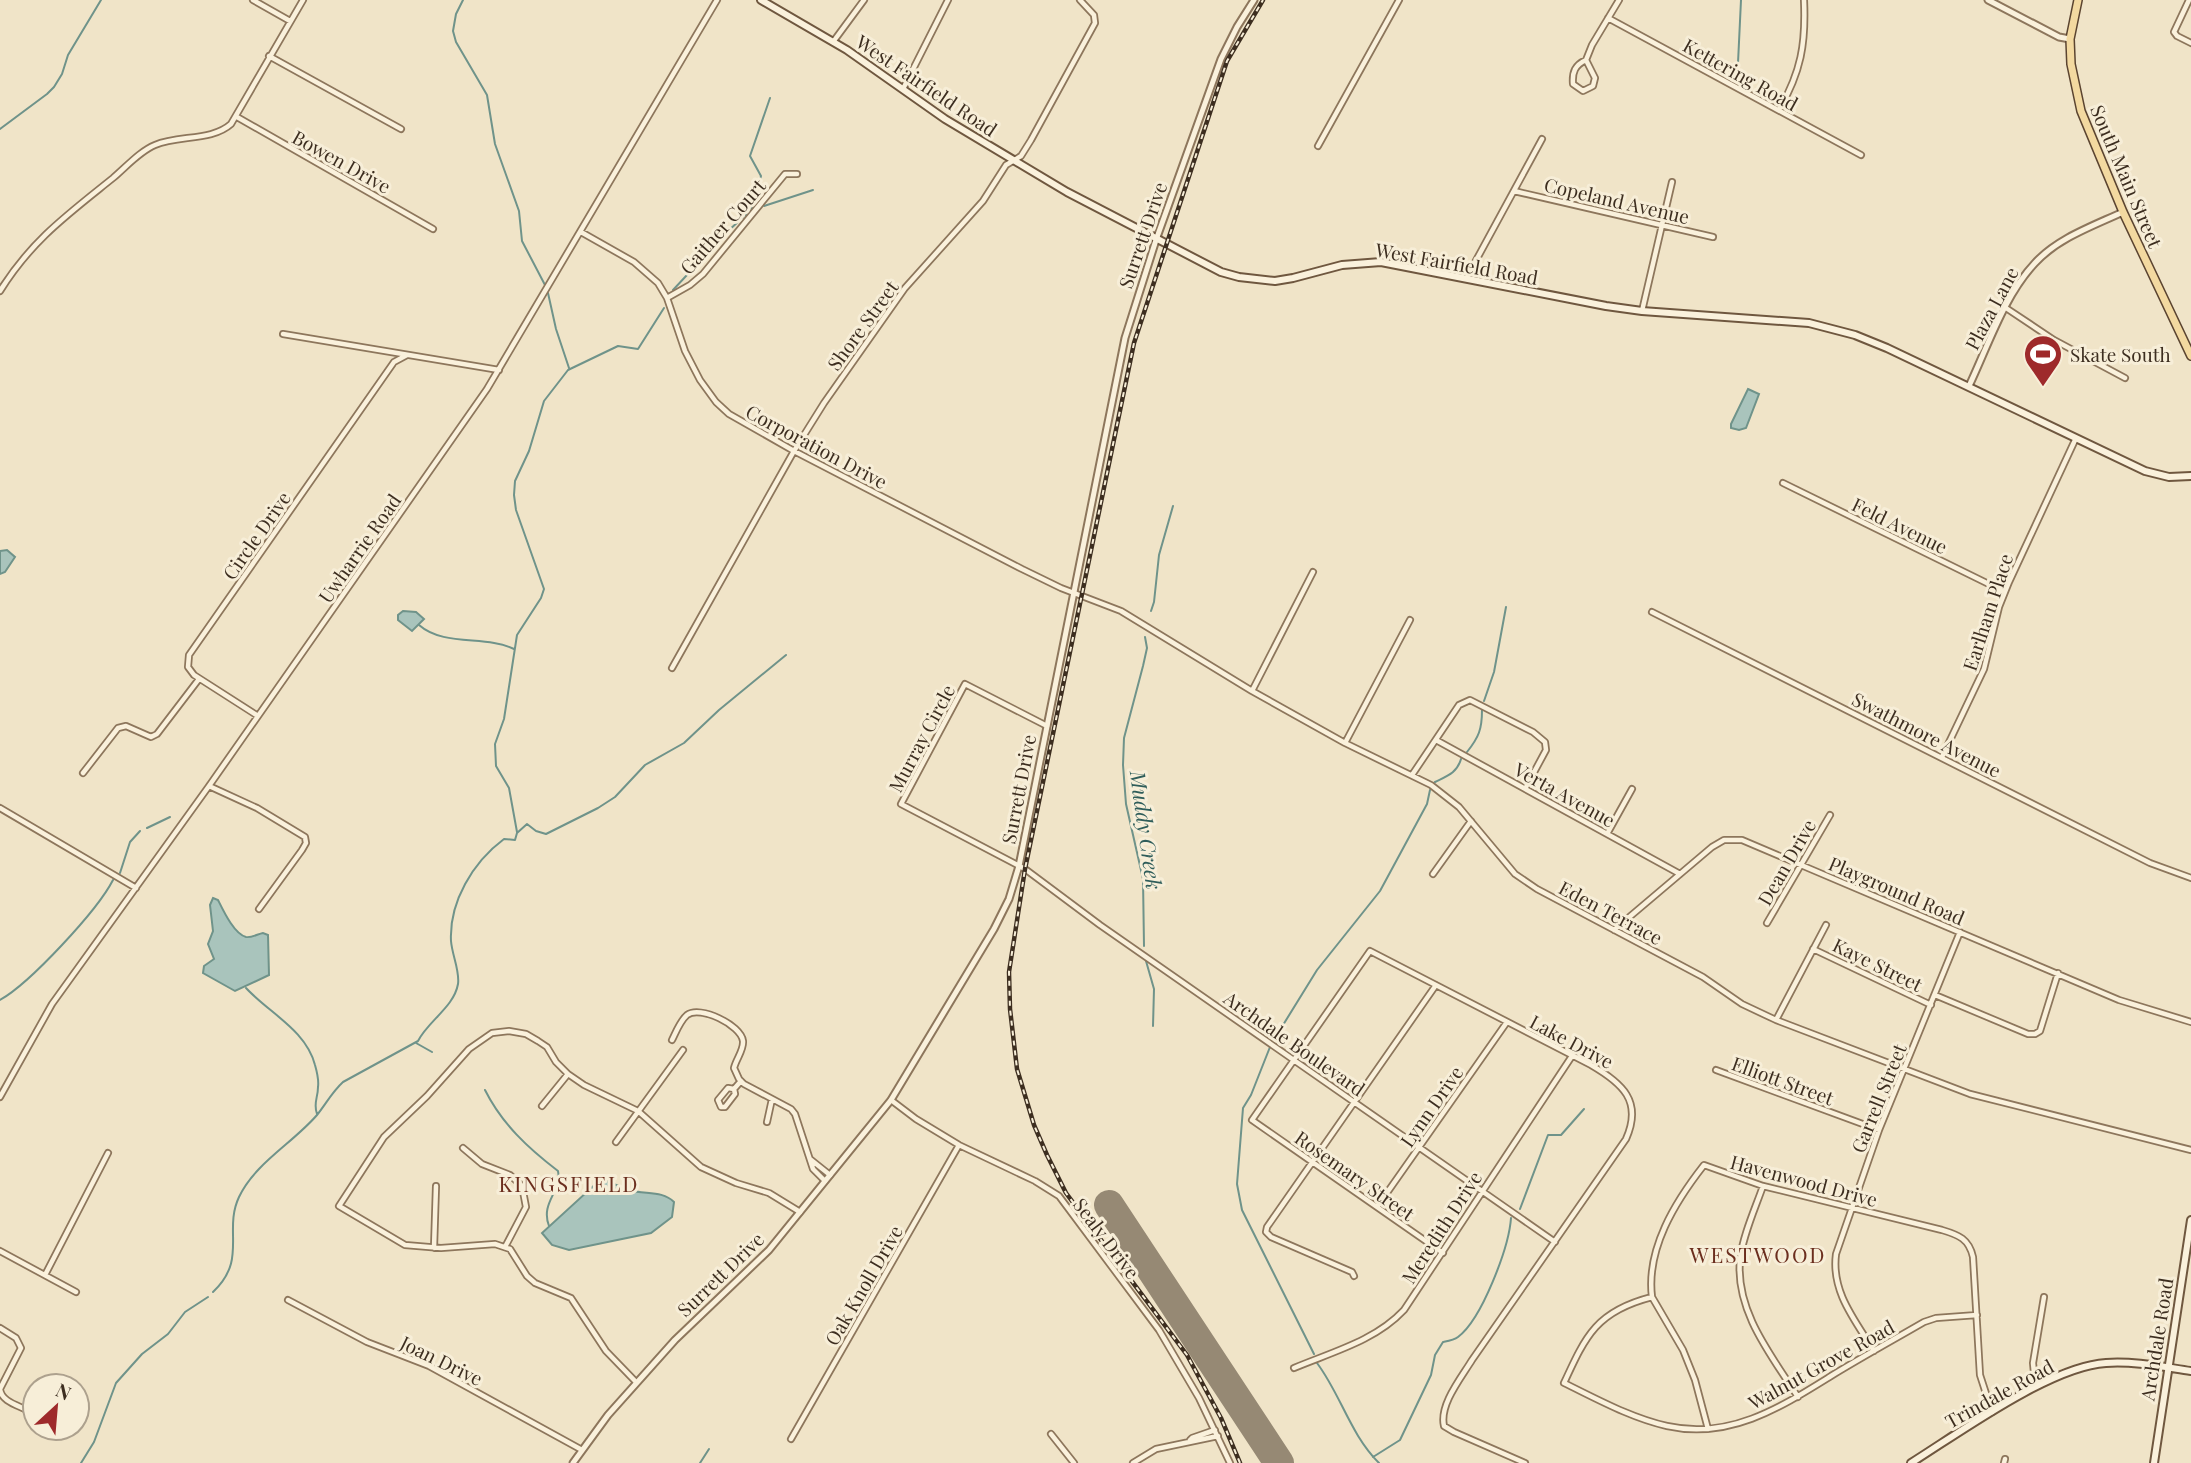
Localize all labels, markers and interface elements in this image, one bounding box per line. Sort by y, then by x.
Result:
street label: West Fairfield Road [851,28,1003,142]
street label: Kettering Road [1679,32,1803,116]
street label: South Main Street [2085,101,2169,252]
street label: Bowen Drive [288,123,396,199]
street label: Copeland Avenue [1542,171,1692,229]
street label: Gaither Court [673,173,771,279]
street label: Surrett Drive [1112,178,1172,292]
street label: West Fairfield Road [1373,236,1540,290]
street label: Plaza Lane [1958,262,2024,354]
street label: Shore Street [821,275,904,375]
sports icon: Skate South [2022,333,2064,388]
place label: Skate South [2070,341,2171,367]
street label: Corporation Drive [742,398,892,494]
street label: Circle Drive [216,486,296,584]
street label: Uwharrie Road [312,488,406,608]
street label: Feld Avenue [1848,491,1952,559]
street label: Earlham Place [1956,550,2018,674]
street label: Murray Circle [882,680,960,796]
street label: Swathmore Avenue [1848,685,2006,783]
street label: Surrett Drive [995,732,1041,846]
street label: Verta Avenue [1509,755,1620,832]
water label: Muddy Creek [1125,768,1169,891]
street label: Dean Drive [1751,814,1821,910]
street label: Playground Road [1825,850,1969,930]
street label: Eden Terrace [1555,874,1667,950]
street label: Kaye Street [1829,931,1927,997]
street label: Archdale Boulevard [1219,984,1371,1101]
street label: Lake Drive [1526,1008,1618,1074]
street label: Garrell Street [1844,1039,1912,1156]
street label: Elliott Street [1728,1050,1838,1111]
street label: Lynn Drive [1394,1060,1468,1152]
street label: Rosemary Street [1290,1124,1420,1226]
street label: Havenwood Drive [1728,1148,1880,1212]
street label: Meredith Drive [1395,1166,1487,1288]
district label: KINGSFIELD [498,1169,640,1197]
street label: Sealy Drive [1068,1192,1146,1284]
street label: Oak Knoll Drive [818,1220,908,1350]
street label: Surrett Drive [671,1226,769,1322]
district label: WESTWOOD [1688,1240,1827,1268]
street label: Archdale Road [2133,1276,2179,1403]
street label: Walnut Grove Road [1743,1313,1899,1415]
street label: Joan Drive [396,1329,487,1391]
street label: Trindale Road [1940,1352,2058,1434]
north arrow [21,1372,91,1442]
text: N [52,1376,76,1406]

